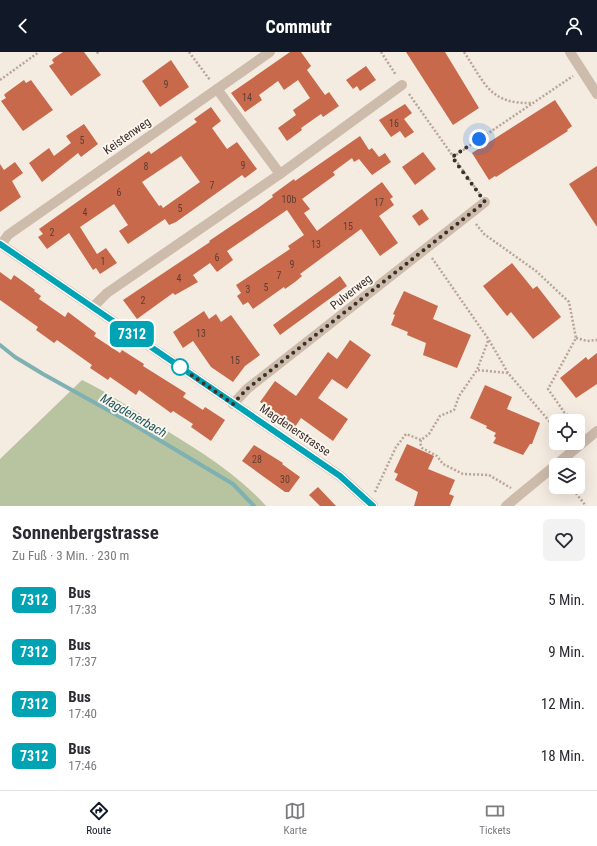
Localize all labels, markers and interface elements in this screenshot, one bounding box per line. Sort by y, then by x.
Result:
icon: back [12,15,34,37]
icon: person [563,15,585,37]
text: Commutr [265,16,332,37]
house number: 9 [164,79,169,90]
house number: 14 [242,92,252,103]
street label: Keistenweg [101,115,153,157]
house number: 16 [389,118,399,129]
your location [469,129,489,149]
house number: 5 [80,135,85,146]
house number: 9 [241,160,246,171]
house number: 8 [144,161,149,172]
house number: 7 [210,180,215,191]
house number: 6 [117,187,122,198]
house number: 10b [282,194,296,205]
house number: 17 [374,197,384,208]
house number: 5 [178,203,183,214]
house number: 4 [83,207,88,218]
house number: 15 [343,221,353,232]
house number: 2 [50,227,55,238]
house number: 13 [311,239,321,250]
house number: 6 [215,252,220,263]
house number: 1 [101,256,105,267]
house number: 9 [290,259,295,270]
house number: 7 [277,270,282,281]
street label: Pulverweg [327,271,375,313]
house number: 4 [177,273,182,284]
house number: 5 [264,282,269,293]
house number: 3 [246,284,251,295]
house number: 2 [141,295,146,306]
line badge: 7312 [104,321,160,347]
text: 7312 [118,326,146,342]
house number: 13 [196,328,206,339]
house number: 15 [230,355,240,366]
unlabelled marker [171,358,189,376]
water label: Magdenerbach [98,390,170,440]
street label: Magdenerstrasse [257,401,333,459]
map controls [549,414,585,494]
button: locate [549,414,585,450]
house number: 28 [252,454,262,465]
button: layers [549,458,585,494]
house number: 30 [280,474,290,485]
button: heart [543,519,585,561]
text: Sonnenbergstrasse [12,521,159,544]
text: Zu Fuß · 3 Min. · 230 m [12,548,129,563]
text: Bus [68,584,91,602]
text: 5 Min. [548,591,585,609]
text: 7312 [20,592,48,608]
text: 17:33 [68,602,97,617]
text: Bus [68,636,91,654]
text: 9 Min. [548,643,585,661]
text: 7312 [20,644,48,660]
text: 17:37 [68,654,97,669]
text: Bus [68,688,91,706]
text: 12 Min. [541,695,585,713]
text: 7312 [20,696,48,712]
text: 17:40 [68,706,97,721]
text: Bus [68,740,91,758]
text: 18 Min. [541,747,585,765]
text: 7312 [20,748,48,764]
text: 17:46 [68,758,97,773]
tab: Route [86,800,111,837]
tab: Karte [284,800,307,837]
tab: Tickets [479,800,511,837]

